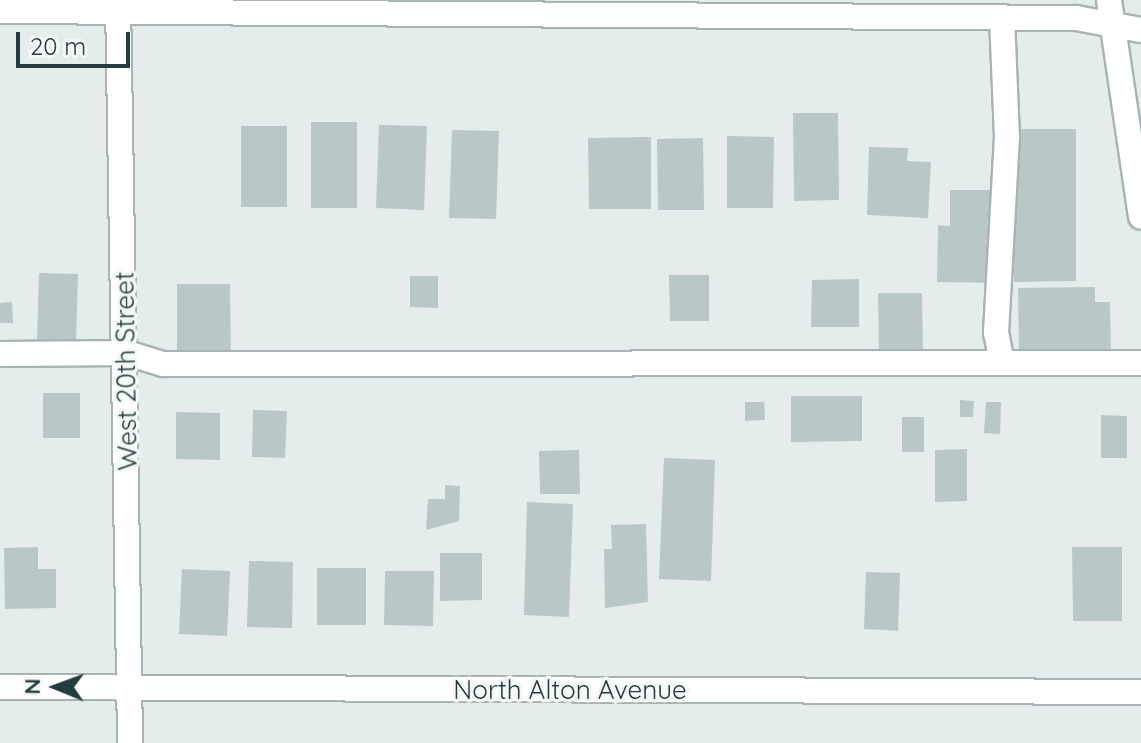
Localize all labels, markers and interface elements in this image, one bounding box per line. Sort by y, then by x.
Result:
scale bar [20,16,134,66]
text: 20 m [30,31,86,61]
street label: West 20th Street [109,271,143,471]
north arrow [16,647,96,727]
street label: North Alton Avenue [453,674,687,706]
text: N [18,678,46,695]

